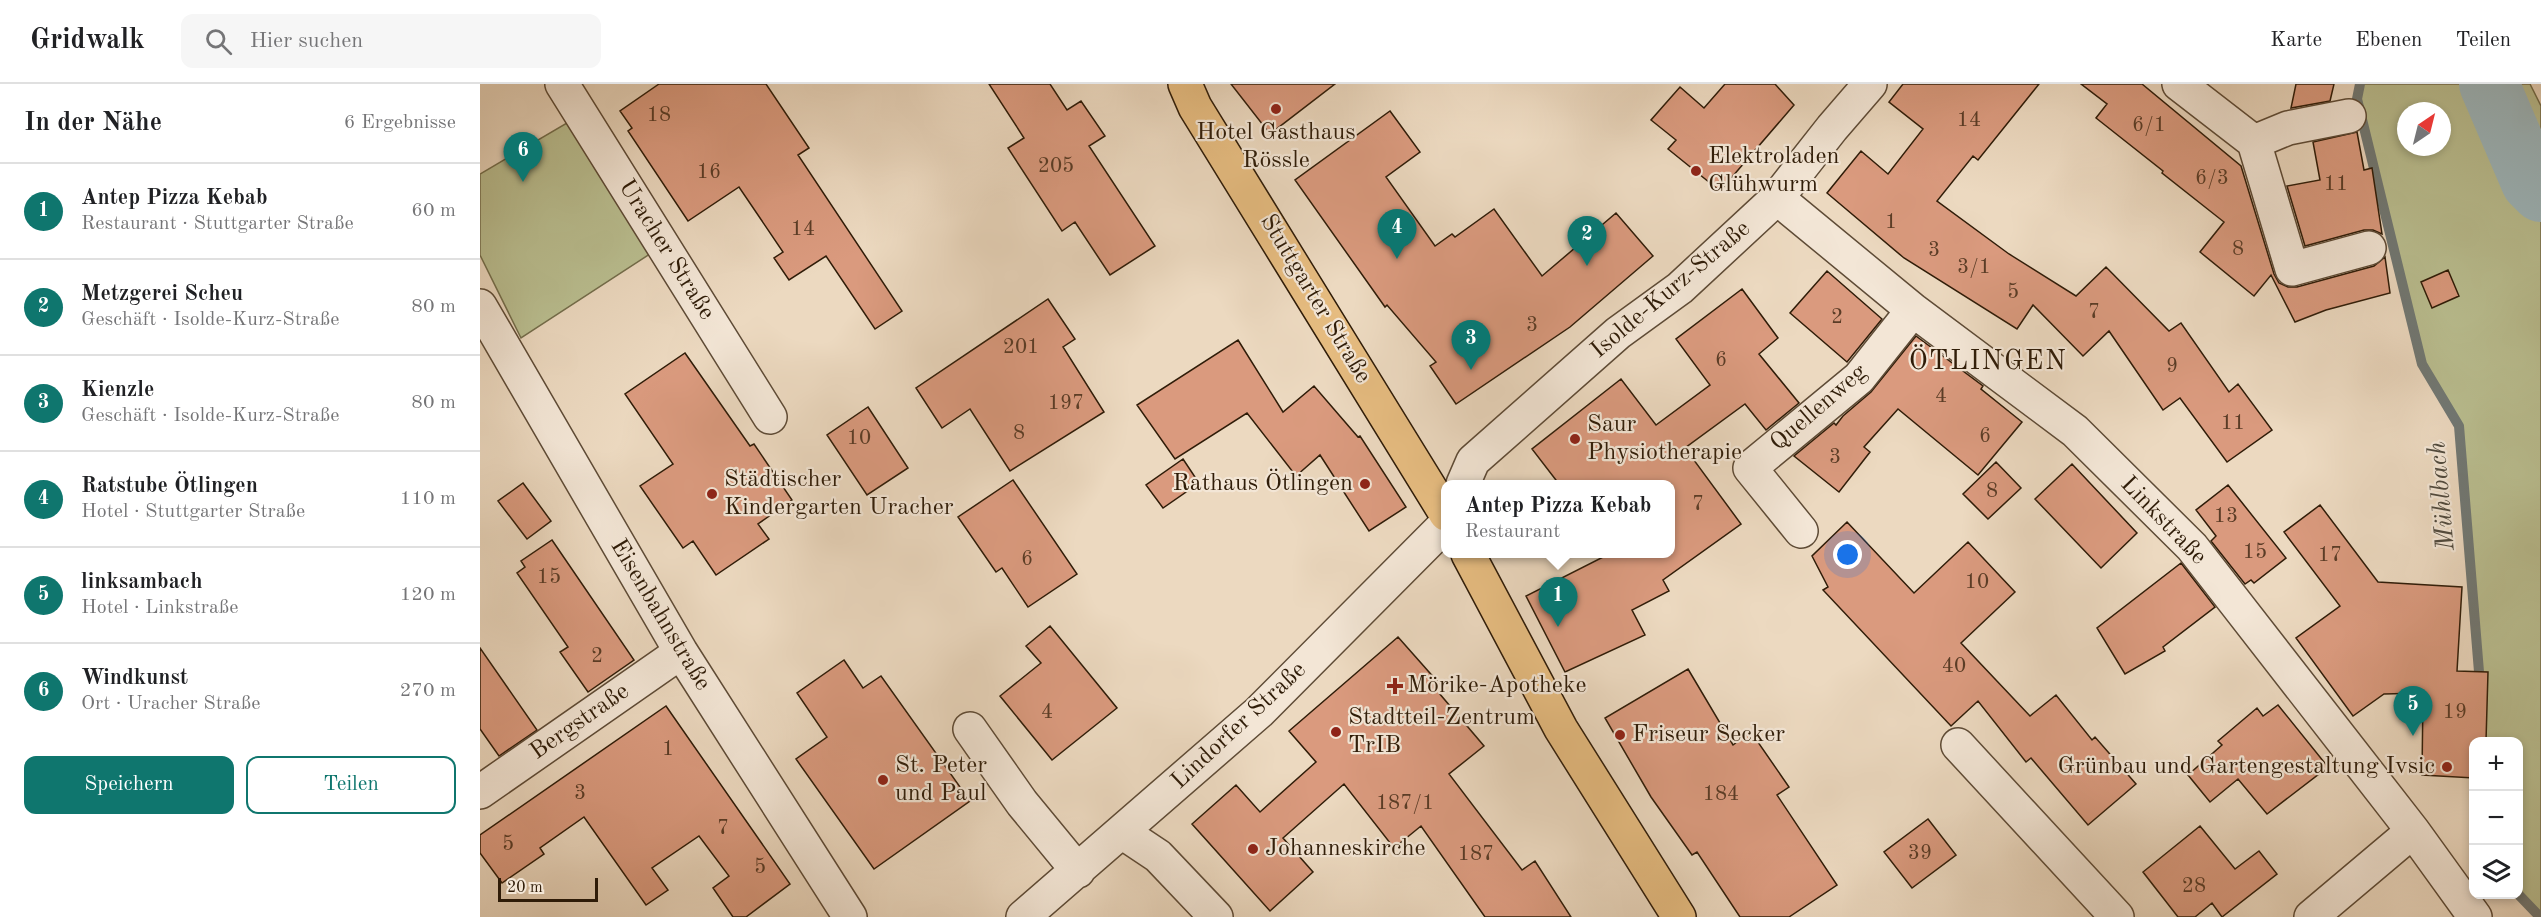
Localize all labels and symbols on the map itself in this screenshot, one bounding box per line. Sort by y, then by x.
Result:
marker: Hotel Gasthaus Rössle [1269,102,1283,116]
north arrow [2397,102,2451,156]
house number: 18 [647,105,671,126]
house number: 14 [1957,110,1981,131]
house number: 6/1 [2132,115,2166,136]
place label: Hotel Gasthaus Rössle [1196,121,1356,173]
pin: 6 [504,132,543,182]
place label: Elektroladen Glühwurm [1708,145,1840,197]
house number: 205 [1038,156,1074,177]
house number: 16 [697,162,721,183]
marker: Elektroladen Glühwurm [1689,164,1703,178]
house number: 6/3 [2195,168,2229,189]
house number: 11 [2324,174,2348,195]
street label: Uracher Straße [613,176,719,324]
street label: Stuttgarter Straße [1255,210,1375,388]
pin: 4 [1378,210,1416,259]
house number: 1 [1885,212,1897,233]
pin: 2 [1568,216,1606,266]
street label: Isolde-Kurz-Straße [1587,217,1755,363]
house number: 14 [791,219,815,240]
house number: 8 [2232,239,2244,260]
house number: 3 [1928,240,1940,261]
house number: 3/1 [1957,257,1991,278]
house number: 5 [2007,282,2019,303]
house number: 7 [2088,302,2100,323]
house number: 2 [1831,307,1843,328]
house number: 3 [1526,315,1538,336]
pin: 3 [1452,320,1490,370]
house number: 201 [1003,337,1039,358]
district label: ÖTLINGEN [1909,344,2067,375]
house number: 6 [1715,350,1727,371]
house number: 9 [2166,356,2178,377]
street label: Quellenweg [1766,360,1872,456]
house number: 4 [1935,386,1947,407]
house number: 197 [1048,393,1084,414]
place label: Saur Physiotherapie [1587,413,1742,465]
house number: 11 [2221,413,2245,434]
house number: 8 [1013,423,1025,444]
house number: 6 [1979,426,1991,447]
house number: 10 [847,428,871,449]
marker: Saur Physiotherapie [1568,432,1582,446]
water label: Mühlbach [2424,440,2460,553]
house number: 3 [1829,447,1841,468]
place label: Städtischer Kindergarten Uracher [724,468,954,520]
place label: Rathaus Ötlingen [1173,468,1353,496]
street label: Linkstraße [2115,472,2211,570]
marker: Rathaus Ötlingen [1358,477,1372,491]
house number: 8 [1986,481,1998,502]
marker: Städtischer Kindergarten Uracher [705,487,719,501]
house number: 7 [1692,494,1704,515]
house number: 13 [2214,506,2238,527]
street label: Eisenbahnstraße [605,535,715,695]
your location [1833,540,1862,569]
house number: 15 [2243,542,2267,563]
house number: 17 [2318,545,2342,566]
house number: 6 [1021,549,1033,570]
house number: 15 [537,567,561,588]
house number: 10 [1965,572,1989,593]
pin: 1 [1538,578,1578,627]
house number: 2 [591,646,603,667]
house number: 40 [1942,656,1966,677]
street label: Lindorfer Straße [1167,658,1311,794]
place label: Mörike-Apotheke [1407,674,1586,698]
street label: Bergstraße [526,679,634,765]
marker: Mörike-Apotheke [1388,679,1402,693]
pin: 5 [2394,686,2432,736]
house number: 4 [1041,702,1053,723]
house number: 19 [2443,702,2467,723]
place label: Stadtteil-Zentrum TrIB [1348,706,1535,758]
place label: Friseur Secker [1632,723,1785,747]
marker: Stadtteil-Zentrum TrIB [1329,725,1343,739]
marker: Friseur Secker [1613,728,1627,742]
house number: 1 [662,739,674,760]
place label: St. Peter und Paul [895,754,987,806]
place label: Grünbau und Gartengestaltung Ivsic [2057,755,2435,779]
marker: Grünbau und Gartengestaltung Ivsic [2440,760,2454,774]
marker: St. Peter und Paul [876,773,890,787]
house number: 3 [574,783,586,804]
house number: 184 [1703,784,1739,805]
house number: 187/1 [1376,793,1434,814]
house number: 7 [717,818,729,839]
house number: 5 [502,834,514,855]
place label: Johanneskirche [1265,837,1426,861]
marker: Johanneskirche [1246,842,1260,856]
house number: 39 [1908,843,1932,864]
house number: 187 [1458,844,1494,865]
house number: 5 [754,857,766,878]
scale bar [498,875,598,902]
house number: 28 [2182,876,2206,897]

